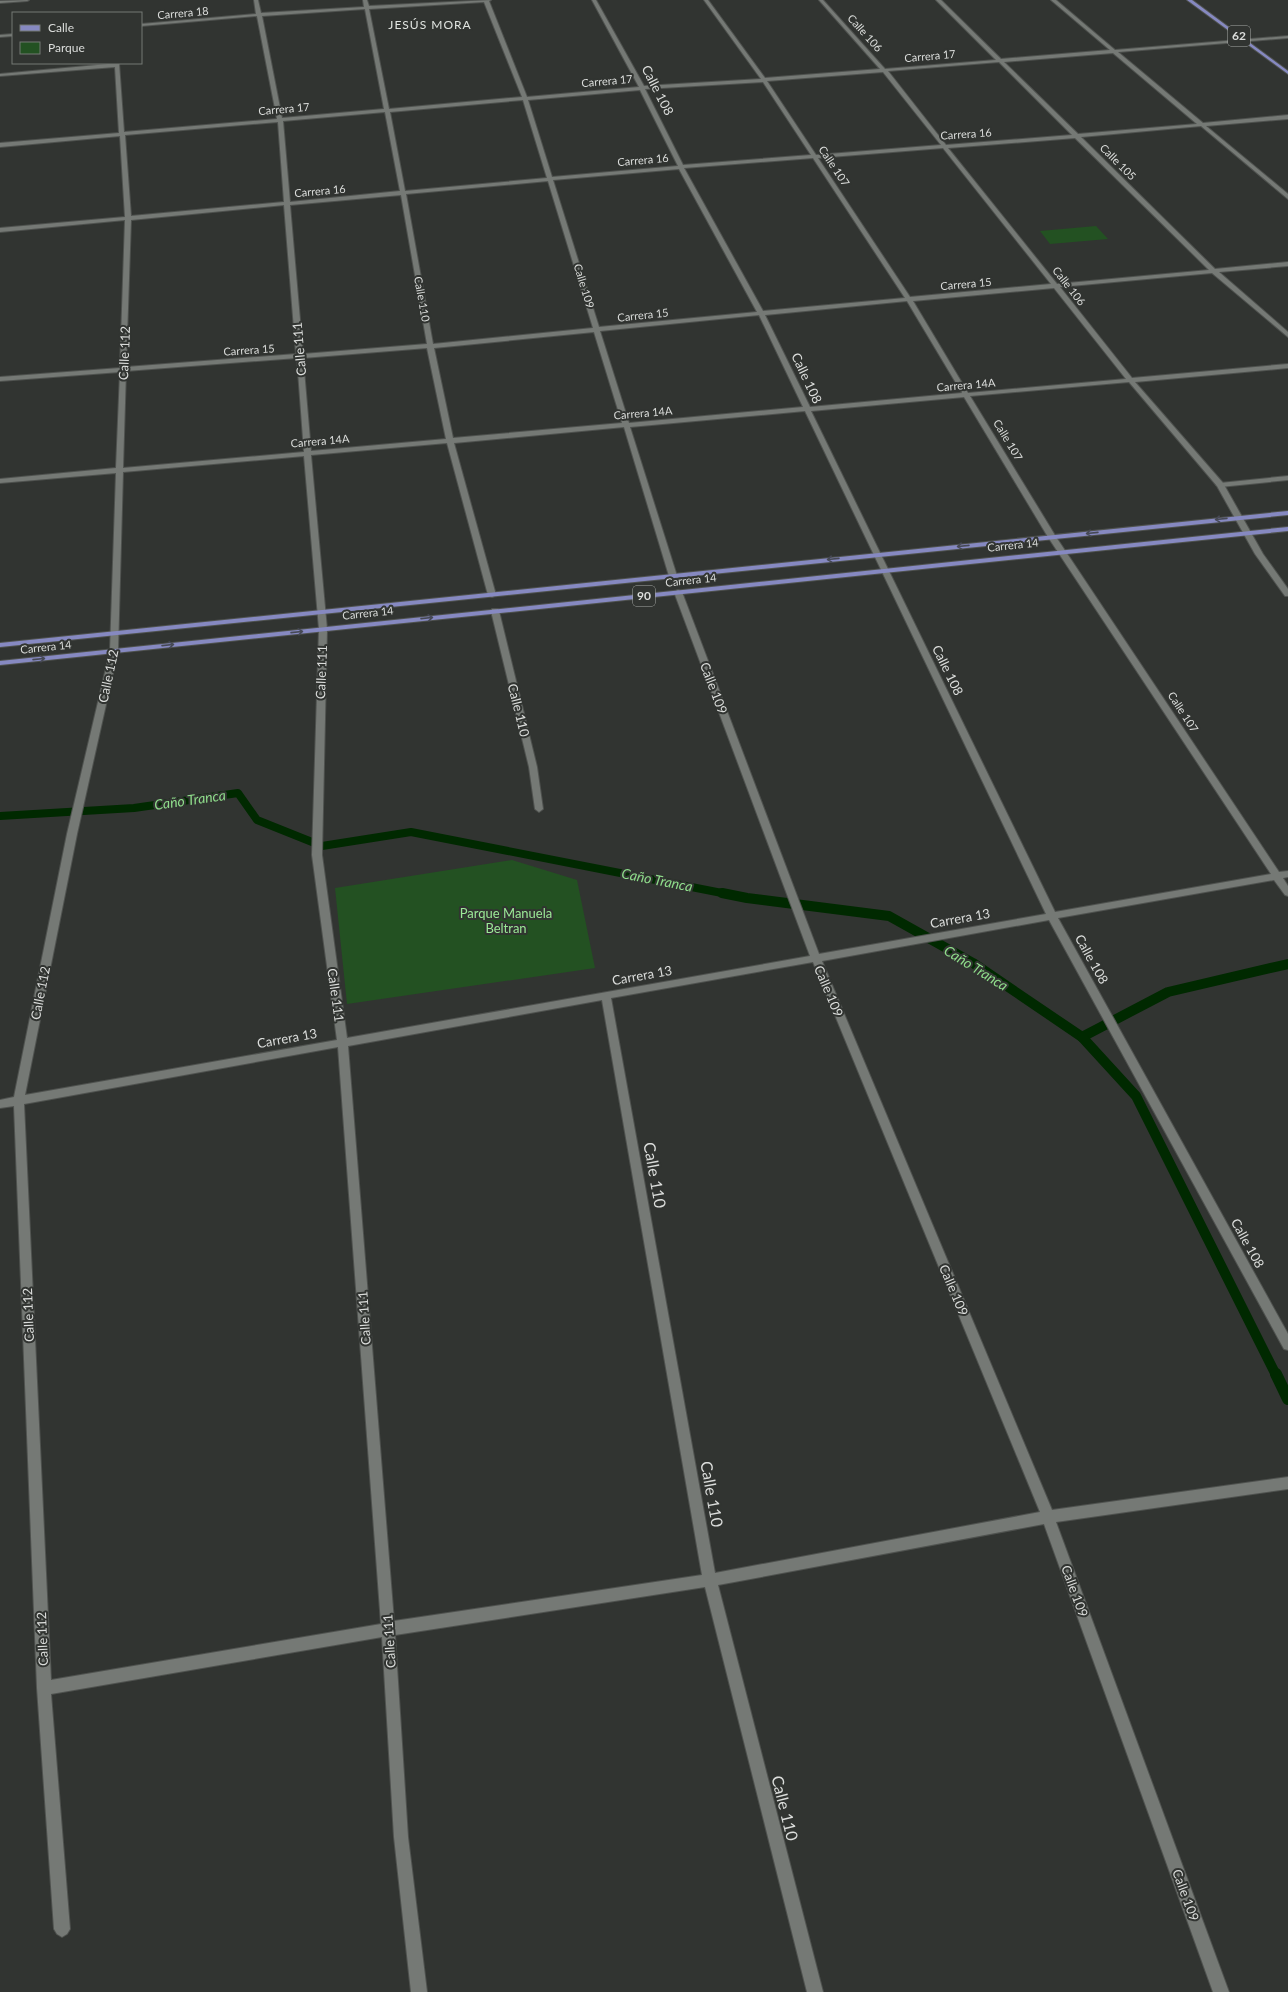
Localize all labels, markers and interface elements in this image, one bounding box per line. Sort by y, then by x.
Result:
street label: Carrera 18 [157,4,209,21]
street label: Calle 106 [845,11,886,54]
legend [12,12,142,64]
district label: JESÚS MORA [388,17,472,32]
text: Calle [48,20,74,35]
road number: 62 [1228,26,1250,46]
text: Parque [48,40,85,55]
street label: Carrera 17 [904,47,956,64]
street label: Calle 108 [639,62,677,118]
street label: Carrera 17 [581,72,633,89]
street label: Carrera 17 [258,100,310,117]
street label: Carrera 16 [940,125,992,142]
street label: Calle 105 [1098,141,1139,182]
street label: Calle 107 [816,143,853,188]
street label: Carrera 16 [617,151,669,168]
street label: Carrera 16 [294,182,346,199]
street label: Calle 109 [572,262,597,310]
street label: Calle 106 [1050,264,1089,308]
street label: Calle 110 [412,275,433,323]
street label: Carrera 15 [940,275,992,292]
street label: Carrera 15 [617,305,669,324]
street label: Calle 111 [289,321,309,377]
street label: Calle 112 [115,326,133,380]
street label: Carrera 15 [223,341,275,358]
street label: Calle 108 [788,350,826,406]
street label: Carrera 14A [936,375,996,394]
street label: Carrera 14A [613,403,673,422]
street label: Calle 107 [991,417,1026,463]
street label: Carrera 14A [290,431,350,450]
one-way arrow [1215,516,1228,523]
one-way arrow [1086,529,1099,536]
street label: Carrera 14 [987,535,1040,554]
one-way arrow [957,542,970,550]
one-way arrow [827,556,840,563]
street label: Carrera 14 [665,570,718,589]
road number: 90 [633,586,655,606]
street label: Carrera 14 [342,603,395,622]
one-way arrow [420,614,433,622]
one-way arrow [290,628,303,635]
street label: Carrera 14 [20,637,73,656]
one-way arrow [161,641,174,649]
street label: Calle 108 [929,642,967,698]
street label: Calle 111 [312,645,330,699]
street label: Calle 112 [95,648,121,704]
one-way arrow [32,655,45,662]
street label: Calle 109 [697,660,731,716]
street label: Calle 110 [505,682,533,739]
street label: Calle 107 [1166,689,1201,734]
water label: Caño Tranca [153,786,227,813]
water label: Caño Tranca [620,864,694,895]
park label: Parque Manuela Beltran [460,905,552,936]
street label: Carrera 13 [929,905,991,931]
street label: Calle 108 [1072,931,1112,987]
water label: Caño Tranca [941,941,1011,994]
street label: Carrera 13 [611,962,673,988]
street label: Calle 109 [811,963,847,1019]
street label: Calle 112 [27,965,53,1021]
street label: Calle 111 [324,967,348,1023]
street label: Carrera 13 [256,1025,318,1051]
street label: Calle 110 [640,1140,671,1209]
street label: Calle 108 [1228,1215,1268,1271]
street label: Calle 109 [936,1262,972,1318]
street label: Calle 112 [19,1288,37,1342]
street label: Calle 111 [354,1290,374,1346]
street label: Calle 110 [697,1459,728,1528]
street label: Calle 109 [1058,1563,1092,1619]
street label: Calle 112 [33,1612,51,1666]
street label: Calle 111 [379,1613,399,1669]
street label: Calle 110 [768,1773,803,1842]
street label: Calle 109 [1169,1867,1203,1923]

